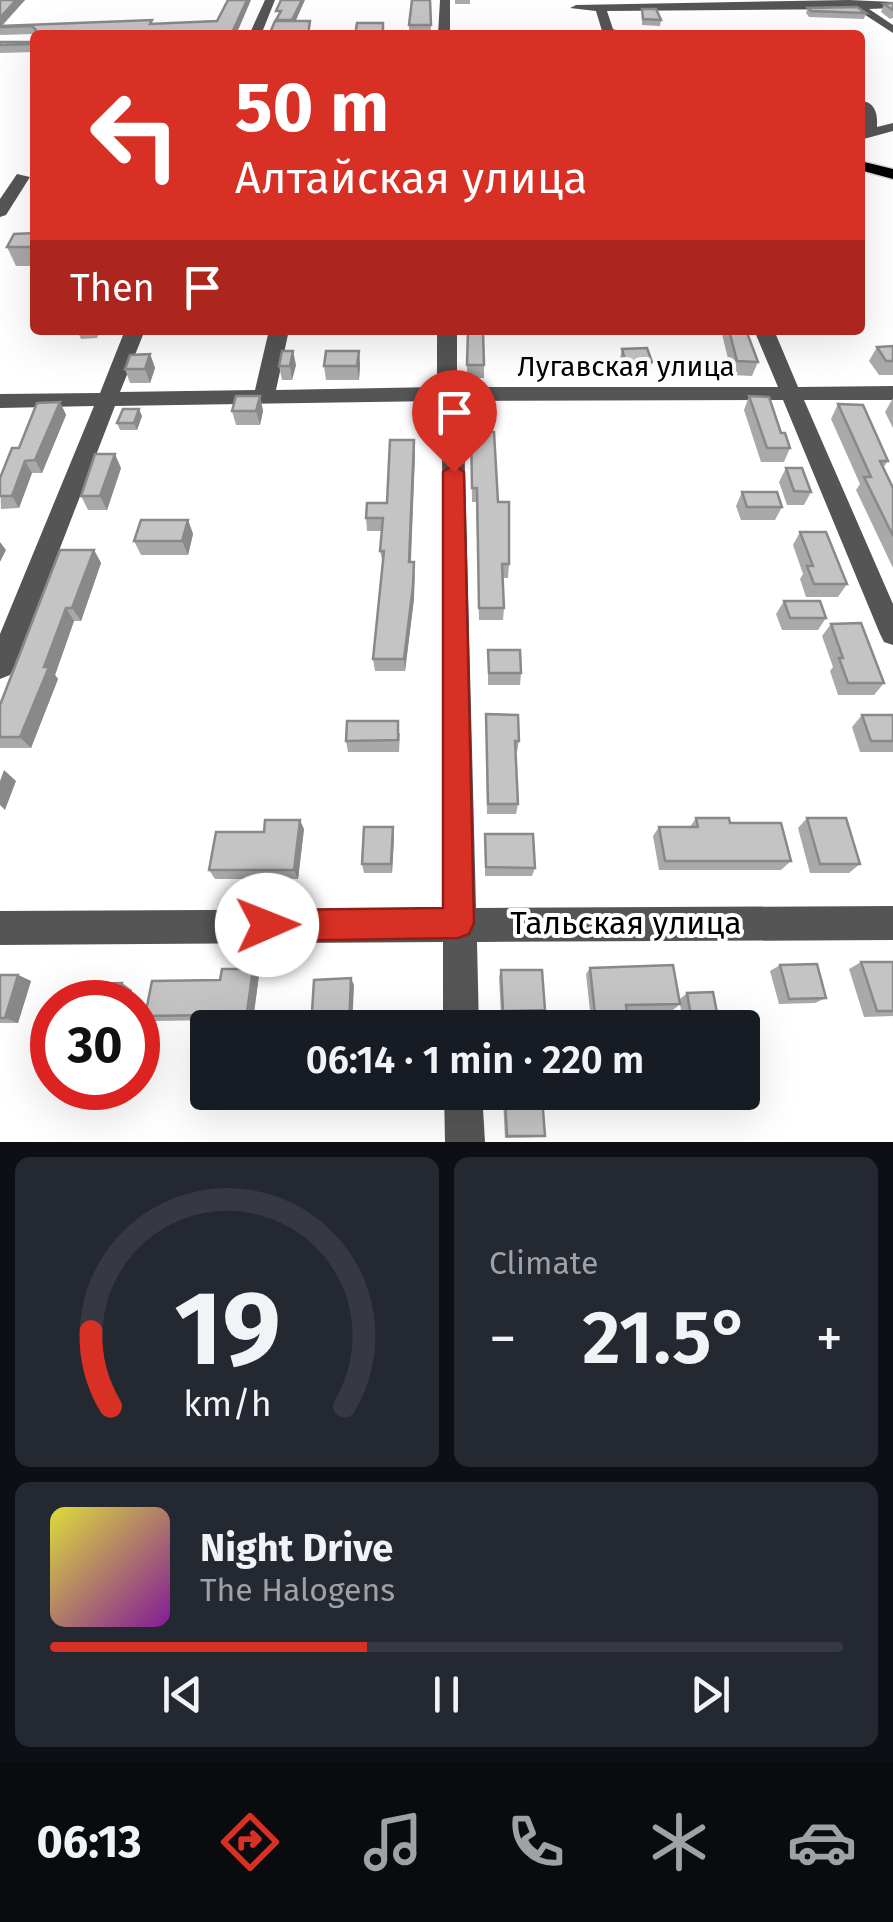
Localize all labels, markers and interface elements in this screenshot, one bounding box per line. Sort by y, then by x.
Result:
text: 50 m [235,66,389,150]
icon: left [70,70,200,200]
text: Алтайская улица [235,151,587,205]
icon: arrive [175,260,230,315]
text: Then [70,265,155,311]
street label: Лугавская улица [517,350,735,383]
pin [412,370,497,473]
icon: arrive [427,385,482,440]
position arrow [215,873,319,977]
street label: Тальская улица [510,904,742,942]
speed limit sign: 30 [30,980,160,1110]
text: 06:14 · 1 min · 220 m [306,1037,644,1083]
text: Climate [489,1244,598,1282]
text: 19 [174,1267,280,1392]
text: 21.5° [582,1293,750,1383]
text: − [489,1306,517,1372]
text: + [816,1306,843,1372]
text: km/h [183,1383,271,1425]
text: Night Drive [200,1525,393,1571]
text: The Halogens [200,1571,395,1609]
icon: previous [155,1667,210,1722]
icon: pause [419,1667,474,1722]
icon: next [683,1667,738,1722]
icon: directions [215,1807,285,1877]
icon: music [358,1807,428,1877]
icon: phone [501,1807,571,1877]
icon: climate [644,1807,714,1877]
icon: car [787,1807,857,1877]
text: 06:13 [36,1815,142,1869]

